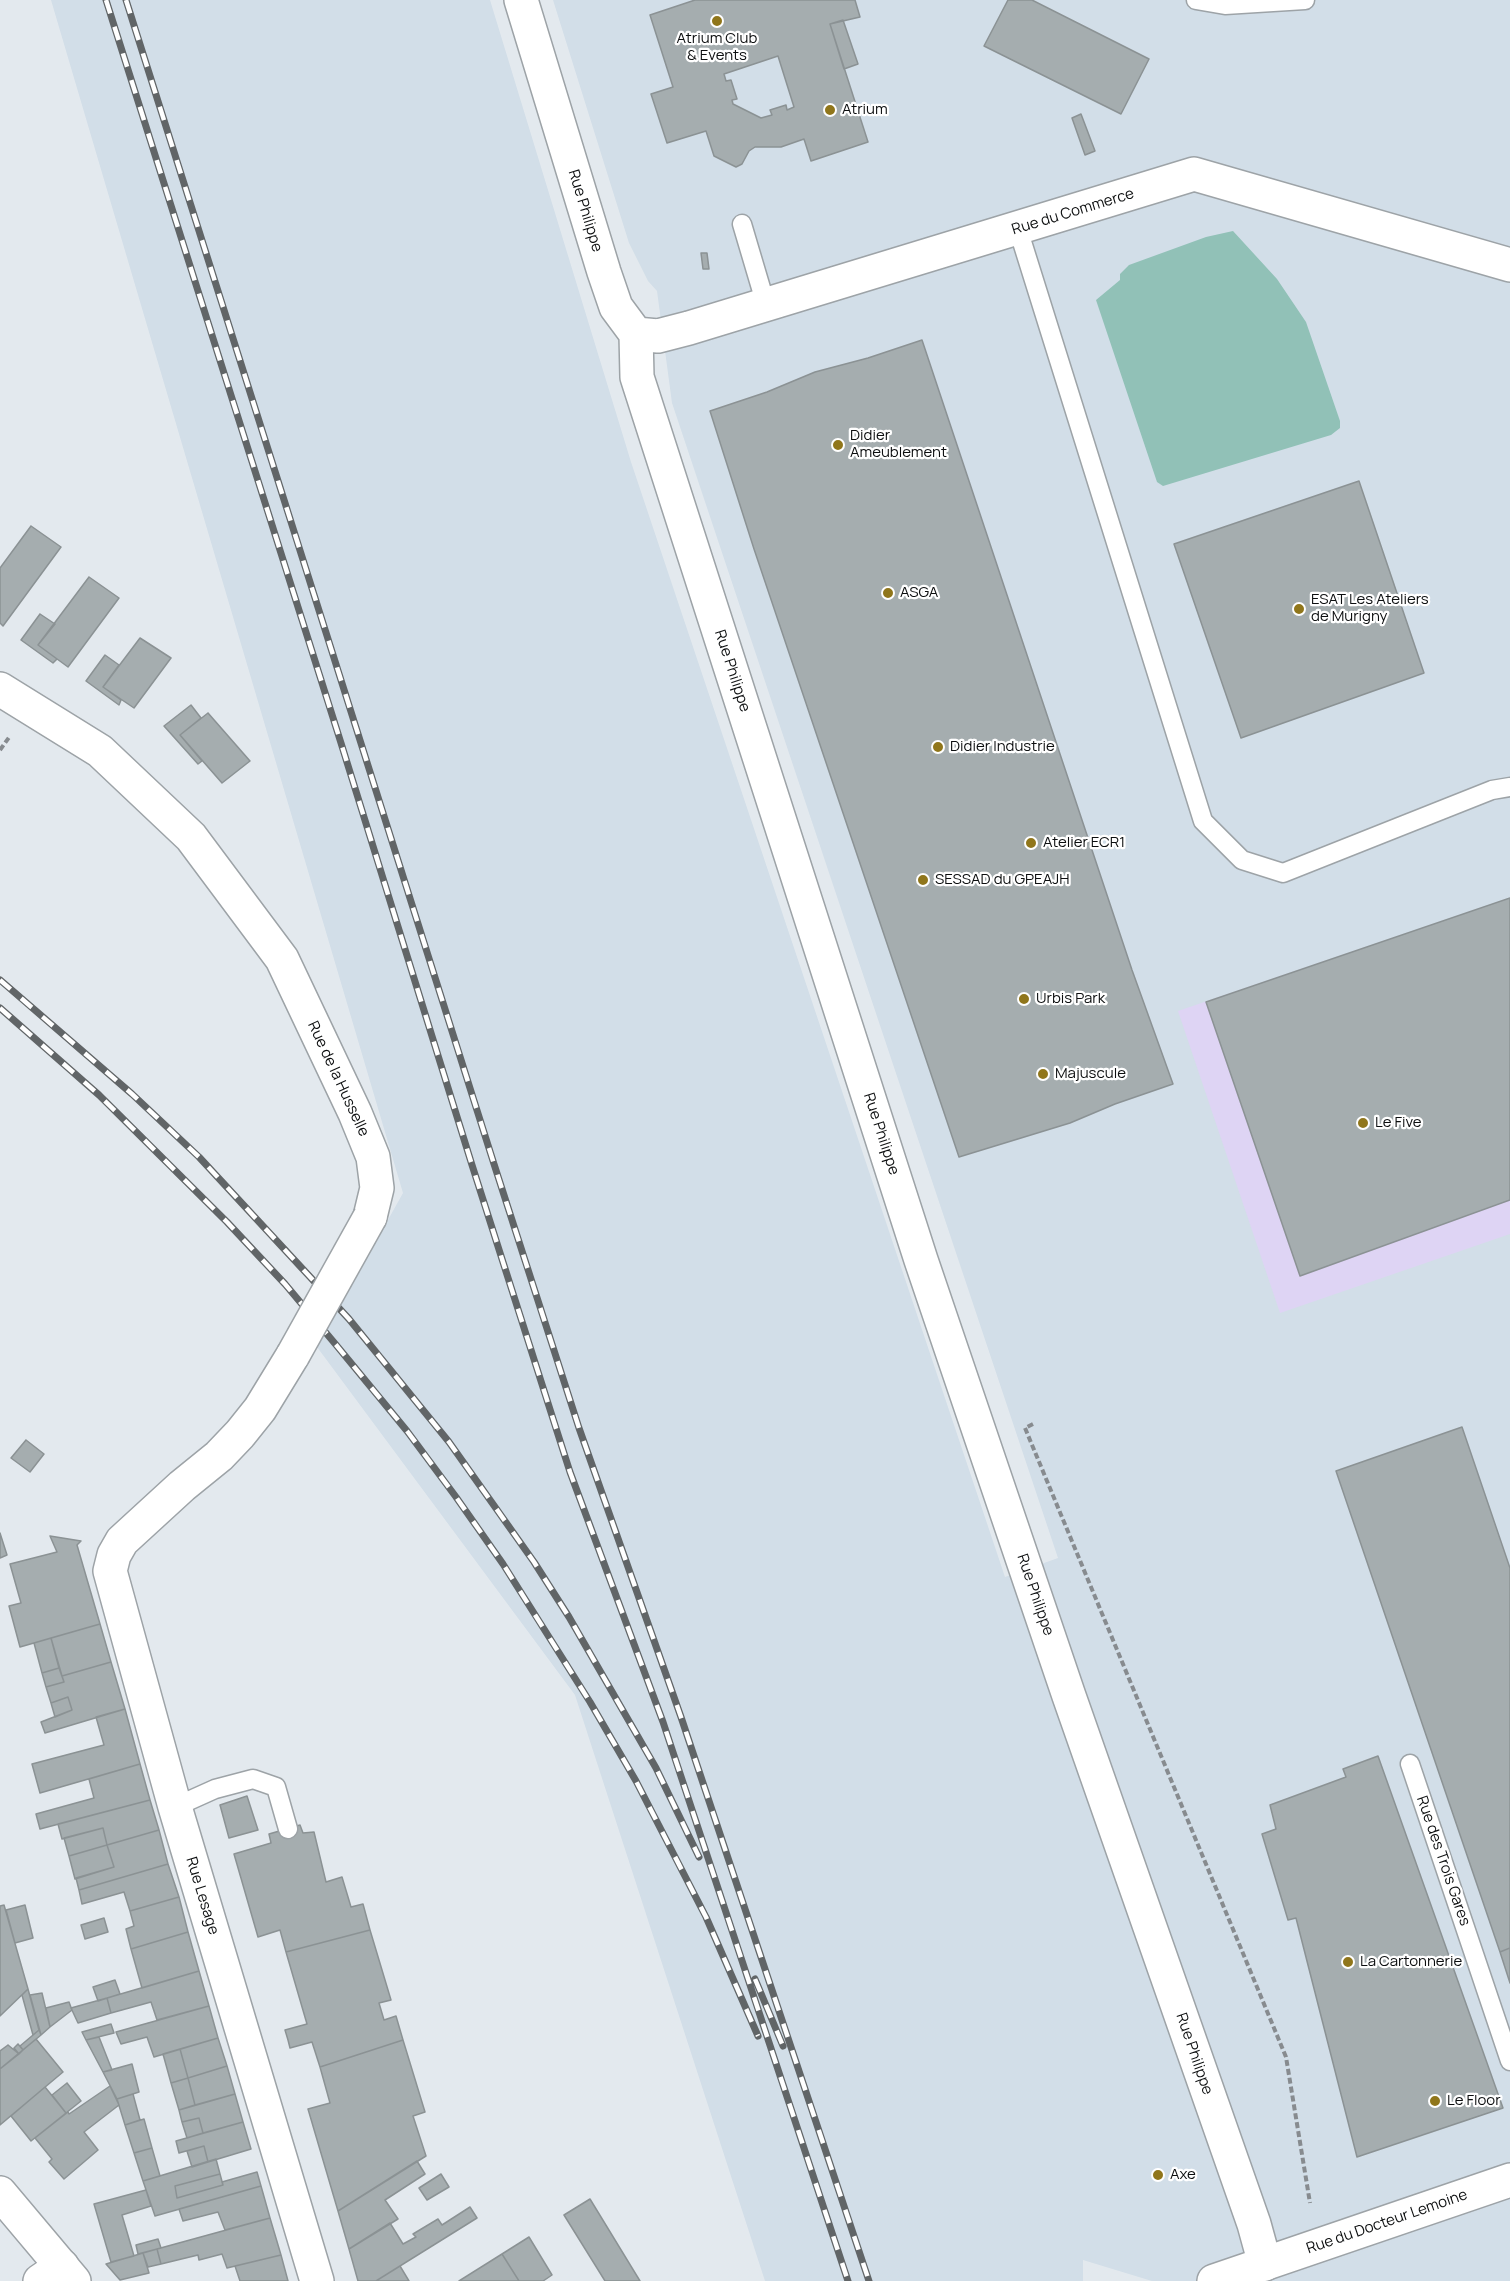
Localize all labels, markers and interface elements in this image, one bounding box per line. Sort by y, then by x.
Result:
marker: Atrium Club & Events [710,14,724,28]
place label: Atrium Club & Events [677,30,757,65]
place label: Atrium [842,101,888,119]
marker: Atrium [823,103,837,117]
street label: Rue Philippe [564,168,606,254]
street label: Rue du Commerce [1010,185,1136,239]
place label: Didier Ameublement [850,427,947,462]
marker: Didier Ameublement [831,438,845,452]
place label: ASGA [900,584,938,602]
marker: ASGA [881,586,895,600]
place label: ESAT Les Ateliers de Murigny [1311,591,1429,626]
marker: ESAT Les Ateliers de Murigny [1292,602,1306,616]
street label: Rue Philippe [710,628,754,714]
place label: Didier Industrie [950,738,1055,756]
marker: Didier Industrie [931,740,945,754]
place label: Atelier ECR1 [1043,834,1125,852]
marker: Atelier ECR1 [1024,836,1038,850]
place label: SESSAD du GPEAJH [935,871,1069,889]
marker: SESSAD du GPEAJH [916,873,930,887]
place label: Urbis Park [1036,990,1105,1008]
marker: Urbis Park [1017,992,1031,1006]
street label: Rue de la Husselle [303,1019,373,1139]
place label: Majuscule [1055,1065,1126,1083]
marker: Majuscule [1036,1067,1050,1081]
street label: Rue Philippe [859,1091,903,1177]
place label: Le Five [1375,1114,1422,1132]
marker: Le Five [1356,1116,1370,1130]
street label: Rue Philippe [1013,1552,1057,1638]
street label: Rue des Trois Gares [1412,1794,1474,1928]
street label: Rue Lesage [182,1855,222,1937]
place label: La Cartonnerie [1360,1953,1462,1971]
marker: La Cartonnerie [1341,1955,1355,1969]
street label: Rue Philippe [1172,2011,1216,2097]
place label: Le Floor [1447,2092,1501,2110]
marker: Le Floor [1428,2094,1442,2108]
place label: Axe [1170,2166,1196,2184]
marker: Axe [1151,2168,1165,2182]
street label: Rue du Docteur Lemoine [1304,2186,1470,2258]

